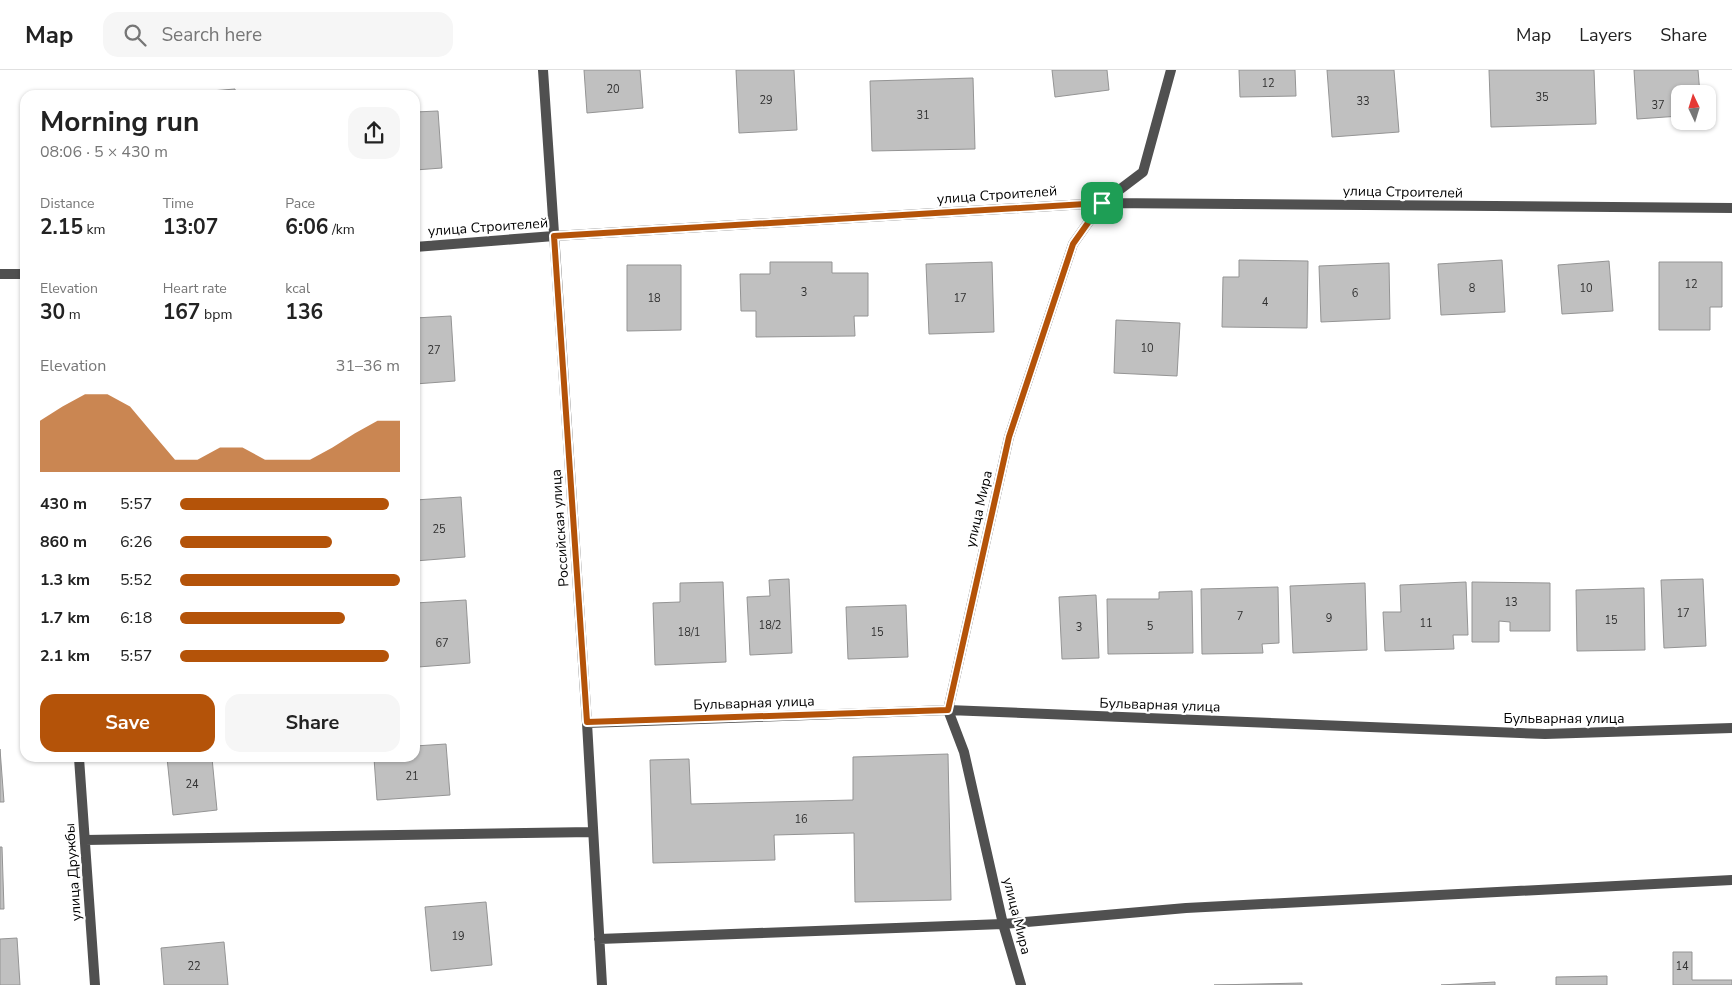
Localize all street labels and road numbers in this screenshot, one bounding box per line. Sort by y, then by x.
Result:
street label: улица Строителей [936,181,1058,209]
street label: улица Строителей [1343,181,1463,203]
street label: улица Строителей [427,213,549,241]
street label: Российская улица [546,469,574,587]
street label: улица Мира [961,469,997,549]
street label: Бульварная улица [693,691,815,715]
street label: Бульварная улица [1099,693,1221,717]
street label: Бульварная улица [1503,709,1625,728]
street label: улица Дружбы [60,822,86,922]
street label: улица Мира [998,876,1036,956]

